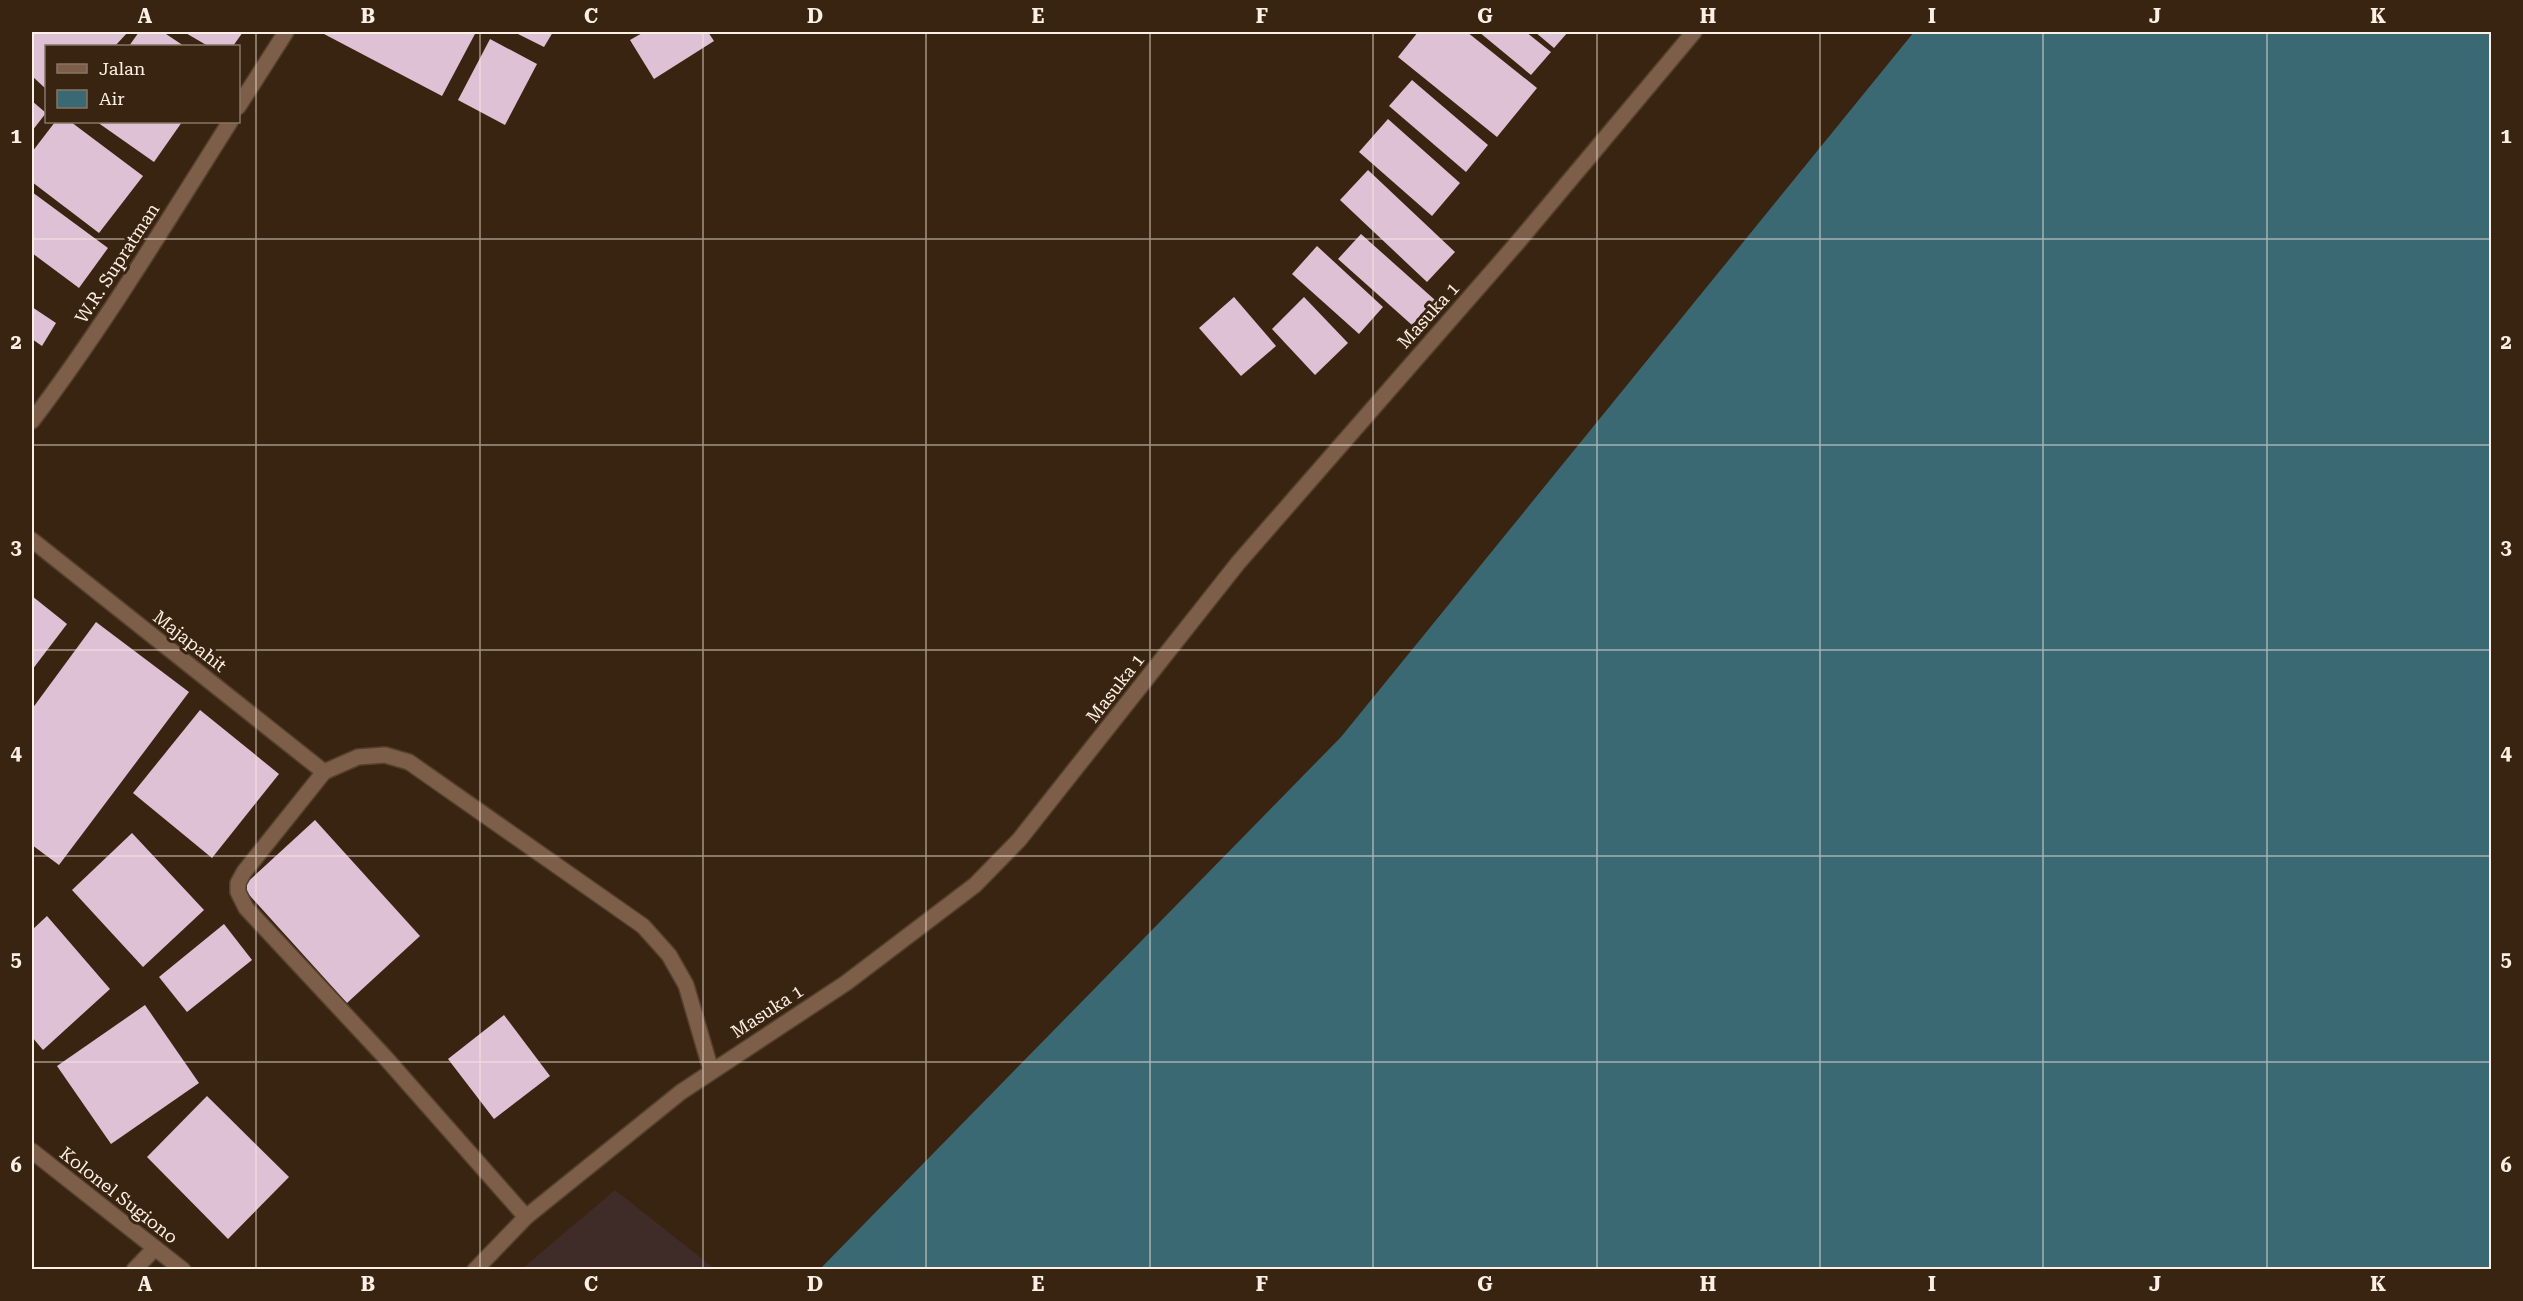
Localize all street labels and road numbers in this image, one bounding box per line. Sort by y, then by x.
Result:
street label: W.R. Supratman [70,199,164,327]
street label: Masuka 1 [1393,278,1463,352]
street label: Majapahit [149,606,231,676]
street label: Masuka 1 [1082,649,1148,727]
street label: Masuka 1 [727,980,807,1042]
street label: Kolonel Sugiono [56,1142,182,1248]

